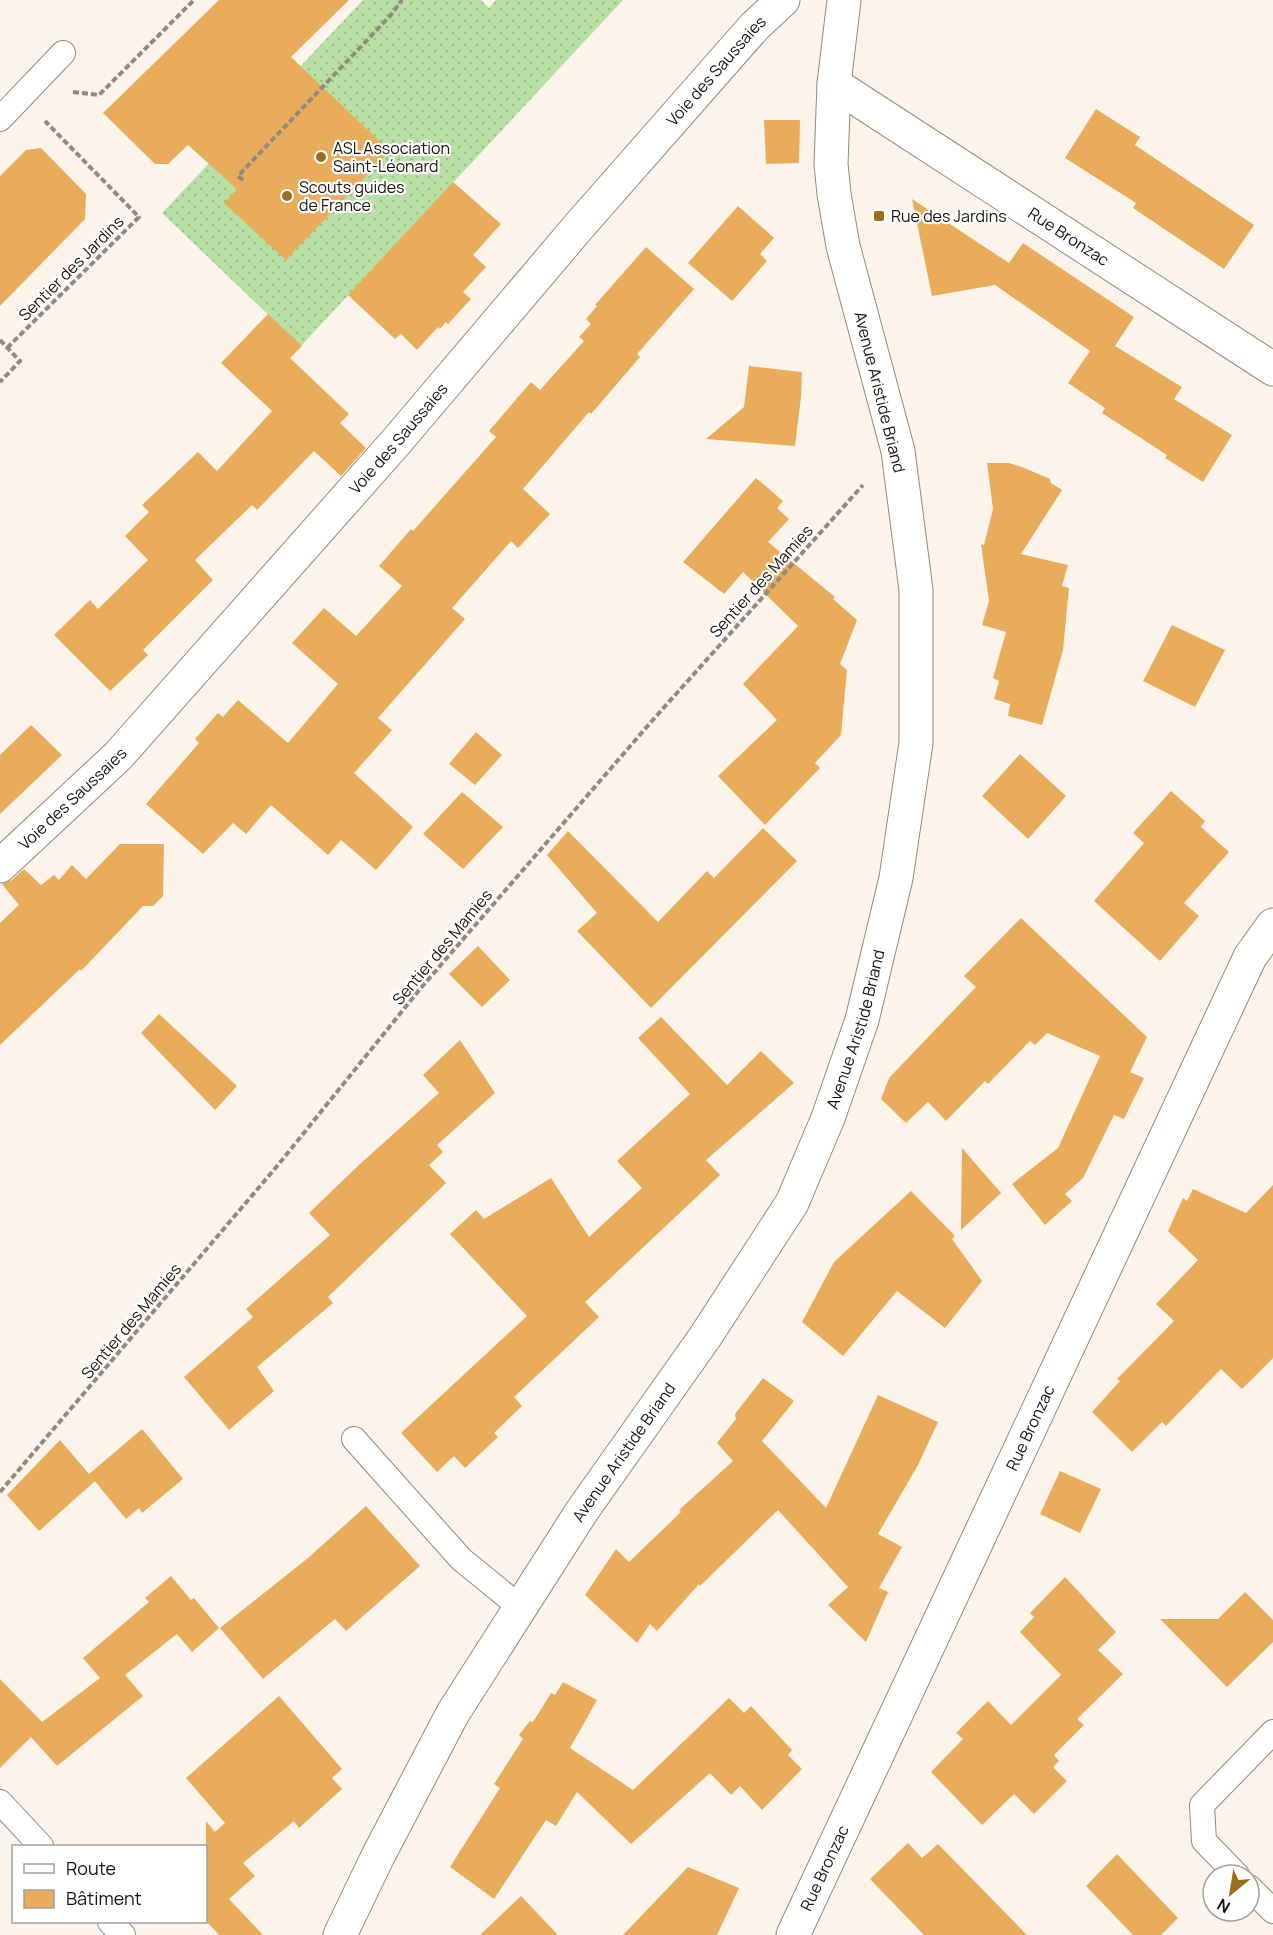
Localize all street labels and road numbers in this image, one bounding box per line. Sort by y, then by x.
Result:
street label: Voie des Saussaies [661,10,771,130]
street label: Rue Bronzac [1024,202,1114,271]
street label: Sentier des Jardins [14,211,128,325]
street label: Avenue Aristide Briand [849,309,911,475]
street label: Voie des Saussaies [344,378,453,499]
street label: Sentier des Mamies [704,520,818,642]
street label: Voie des Saussaies [14,743,131,854]
street label: Sentier des Mamies [387,884,497,1010]
street label: Avenue Aristide Briand [821,947,889,1112]
street label: Sentier des Mamies [76,1258,186,1384]
street label: Avenue Aristide Briand [567,1378,680,1526]
street label: Rue Bronzac [1001,1381,1060,1474]
street label: Rue Bronzac [795,1821,854,1914]

